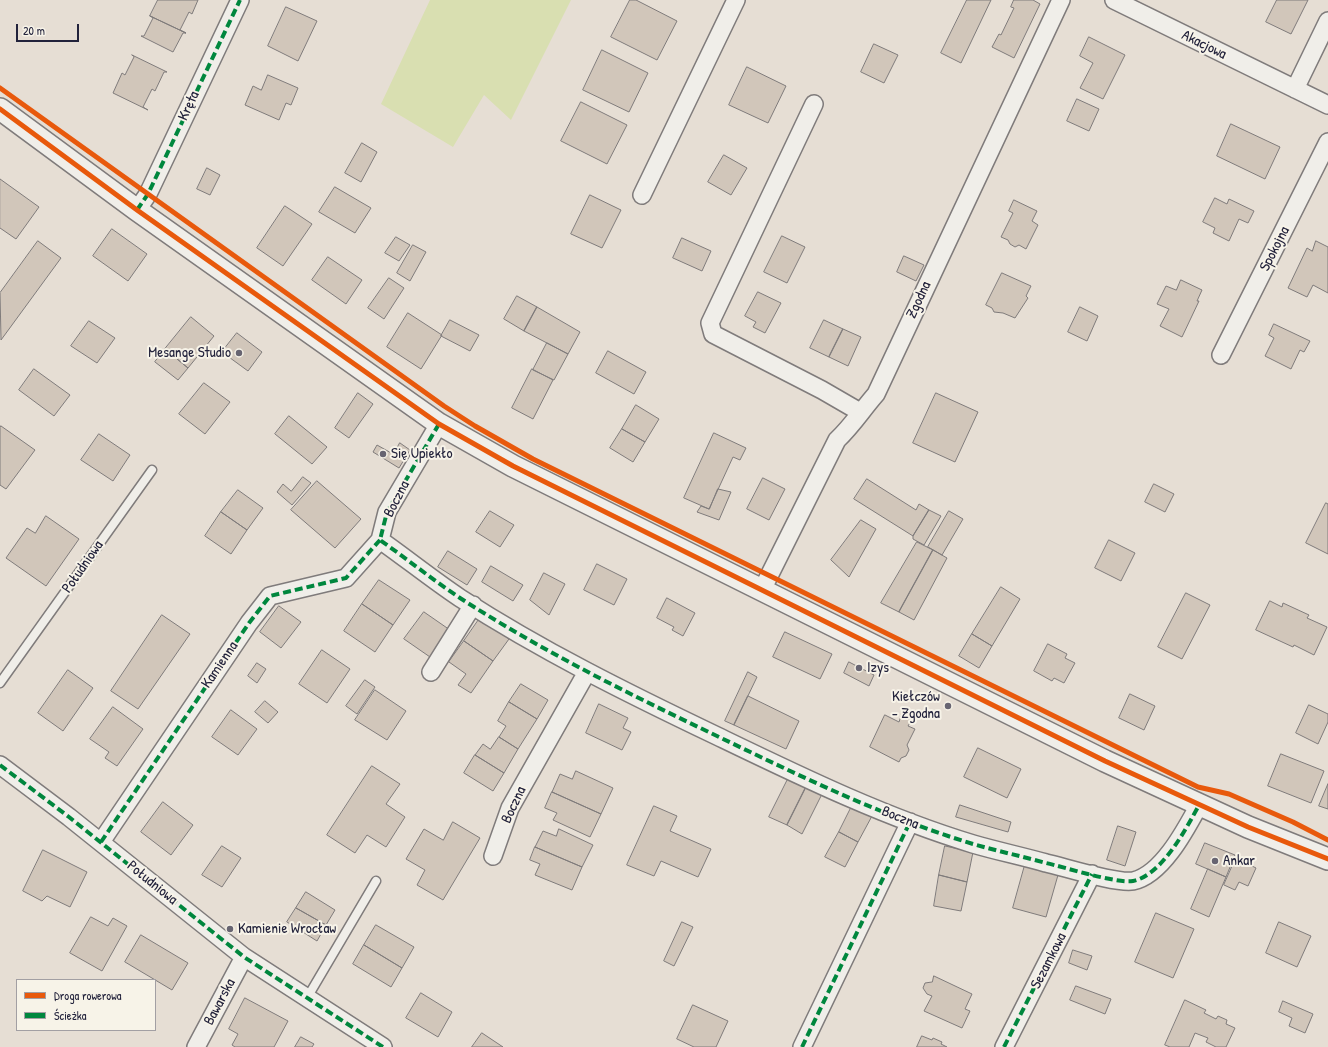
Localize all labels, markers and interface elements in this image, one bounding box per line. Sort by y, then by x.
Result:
scale bar [18,16,81,42]
text: 20 m [23,22,45,39]
street label: Akacjowa [1179,26,1229,64]
street label: Kręta [174,88,204,124]
street label: Spokojna [1256,224,1294,274]
street label: Zgodna [903,279,935,321]
place label: Mesange Studio [148,344,231,362]
marker: Mesange Studio [234,348,244,358]
place label: Się Upiekło [391,445,453,463]
marker: Się Upiekło [378,449,388,459]
street label: Boczna [380,478,414,520]
street label: Południowa [58,537,108,597]
street label: Kamienna [198,638,242,692]
place label: Izys [867,659,889,677]
marker: Izys [854,663,864,673]
place label: Kiełczów - Zgodna [892,688,940,723]
marker: Kiełczów - Zgodna [943,701,953,711]
street label: Boczna [498,784,530,826]
street label: Boczna [879,802,921,834]
place label: Ankar [1223,852,1255,870]
marker: Ankar [1210,856,1220,866]
street label: Południowa [123,857,181,909]
place label: Kamienie Wrocław [238,920,336,938]
marker: Kamienie Wrocław [225,924,235,934]
street label: Sezamkowa [1027,930,1071,992]
street label: Bawarska [200,976,240,1028]
legend [16,979,156,1031]
text: Droga rowerowa [54,987,121,1004]
text: Ścieżka [54,1007,86,1024]

